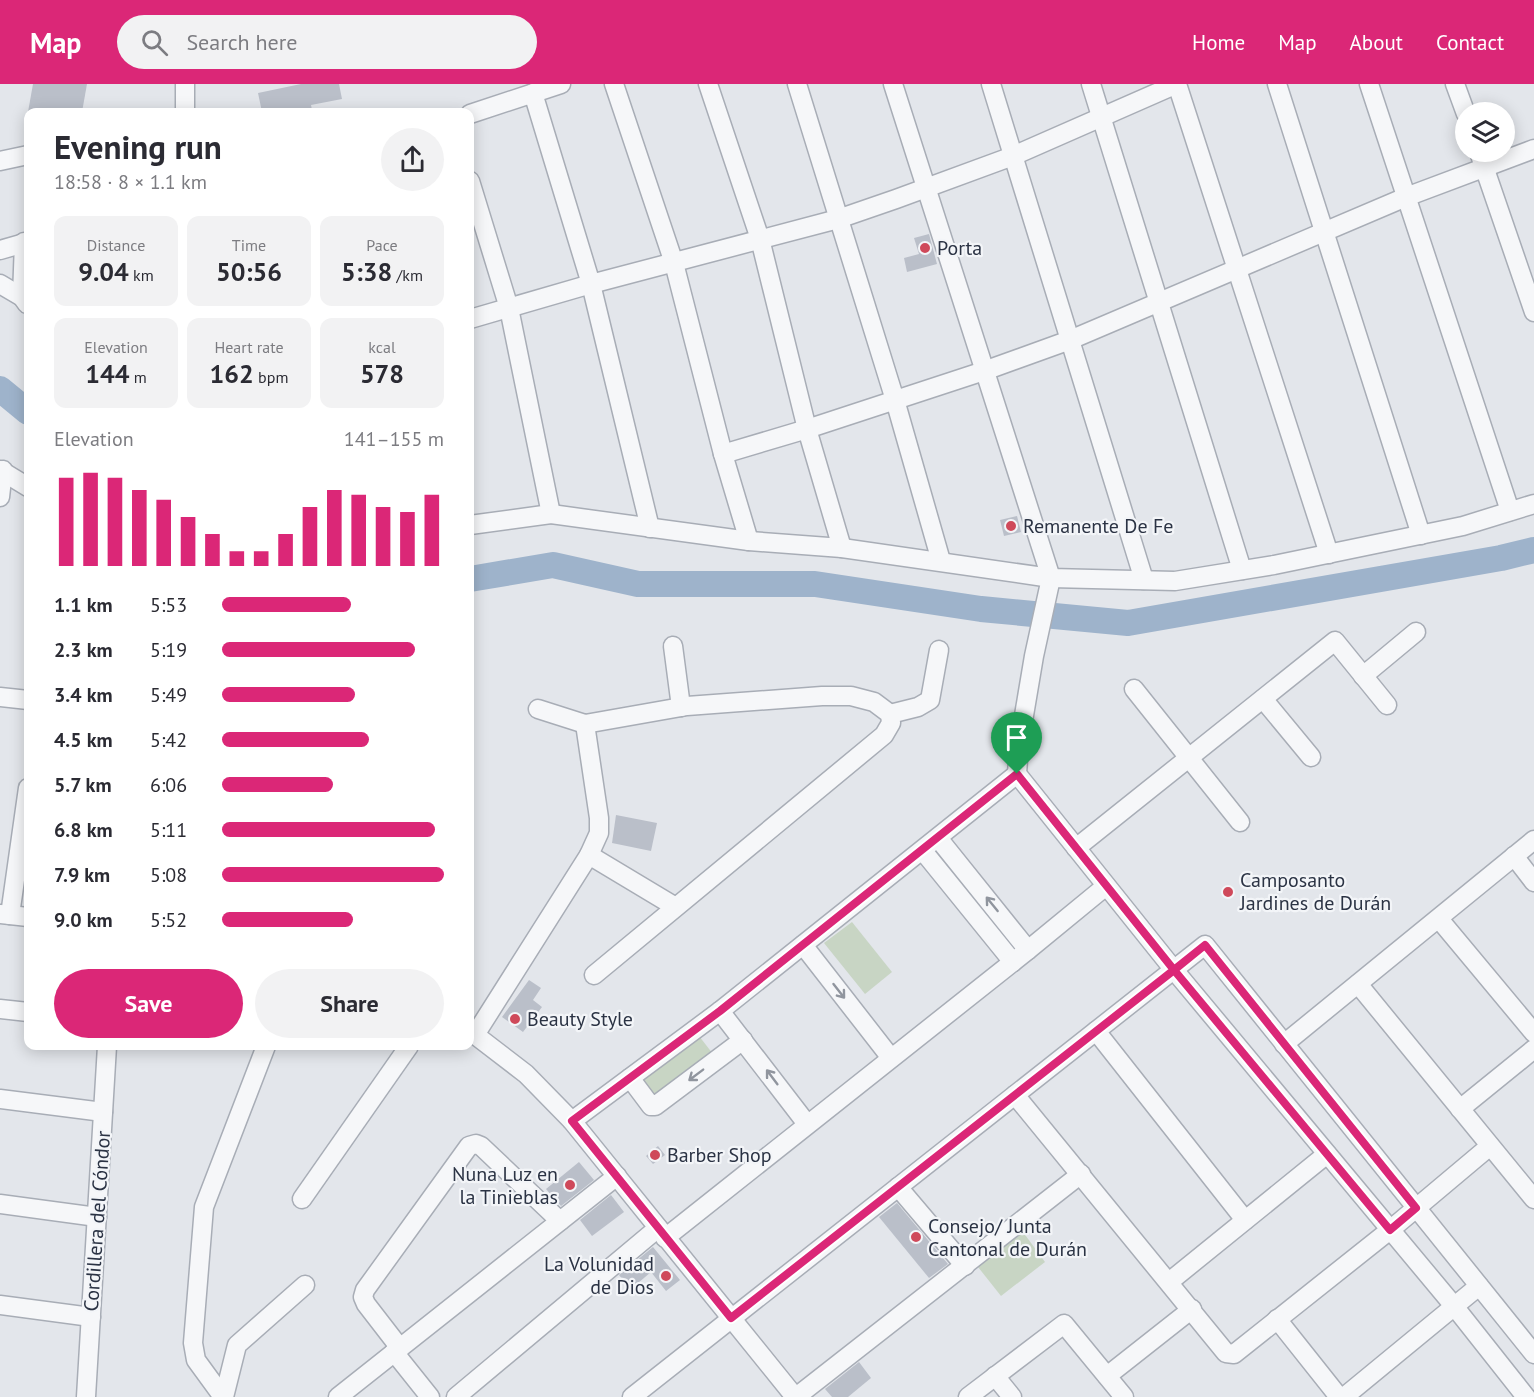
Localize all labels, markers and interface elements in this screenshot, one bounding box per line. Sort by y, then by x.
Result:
search box [117,15,537,69]
text: Map [30,24,81,61]
icon: search [138,26,171,59]
text: Search here [186,28,297,56]
text: Home [1192,29,1245,56]
text: Map [1278,29,1317,56]
text: About [1350,29,1403,56]
text: Contact [1436,29,1504,56]
map controls [1455,102,1515,162]
button: layers [1455,102,1515,162]
text: Evening run [54,125,222,168]
button: share [381,128,444,191]
text: 18:58 · 8 × 1.1 km [54,169,207,195]
text: Distance [87,235,145,255]
text: Time [232,235,266,255]
text: Pace [366,235,398,255]
place label: Porta [937,235,982,261]
marker: Porta [918,241,932,255]
text: 9.04 [78,255,129,288]
text: 50:56 [216,255,282,288]
text: 5:38 [341,255,392,288]
text: km [129,265,154,285]
text: /km [392,265,423,285]
text: Elevation [84,337,148,357]
text: Heart rate [214,337,284,357]
text: kcal [368,337,396,357]
text: 144 [85,357,129,390]
text: 162 [210,357,254,390]
text: 578 [360,357,404,390]
text: m [129,367,147,387]
text: bpm [254,367,288,387]
text: Elevation [54,426,134,452]
text: 141–155 m [344,426,444,452]
place label: Remanente De Fe [1023,513,1173,539]
marker: Remanente De Fe [1004,519,1018,533]
text: 1.1 km [54,592,113,618]
text: 5:53 [150,592,187,618]
text: 2.3 km [54,637,113,663]
text: 5:19 [150,637,187,663]
text: 3.4 km [54,682,113,708]
text: 5:49 [150,682,187,708]
pin [991,712,1042,774]
icon: arrive [1000,721,1033,754]
text: 4.5 km [54,727,113,753]
text: 5:42 [150,727,187,753]
text: 5.7 km [54,772,112,798]
text: 6:06 [150,772,187,798]
text: 6.8 km [54,817,113,843]
text: 5:11 [150,817,187,843]
text: 7.9 km [54,862,110,888]
text: 5:08 [150,862,187,888]
place label: Camposanto Jardines de Durán [1239,867,1391,916]
marker: Camposanto Jardines de Durán [1221,885,1235,899]
one-way arrow [985,896,998,912]
text: 9.0 km [54,907,113,933]
text: 5:52 [150,907,187,933]
button: Save [54,969,243,1038]
button: Share [255,969,444,1038]
one-way arrow [832,983,845,999]
place label: Beauty Style [527,1006,633,1032]
marker: Beauty Style [508,1012,522,1026]
one-way arrow [689,1069,705,1082]
one-way arrow [765,1070,778,1086]
street label: Cordillera del Cóndor [78,1130,116,1312]
place label: Barber Shop [667,1142,772,1168]
marker: Barber Shop [648,1148,662,1162]
place label: Nuna Luz en la Tinieblas [452,1161,558,1210]
marker: Nuna Luz en la Tinieblas [563,1178,577,1192]
place label: Consejo/ Junta Cantonal de Durán [928,1213,1087,1262]
marker: Consejo/ Junta Cantonal de Durán [909,1230,923,1244]
place label: La Volunidad de Dios [544,1251,654,1300]
marker: La Volunidad de Dios [659,1269,673,1283]

